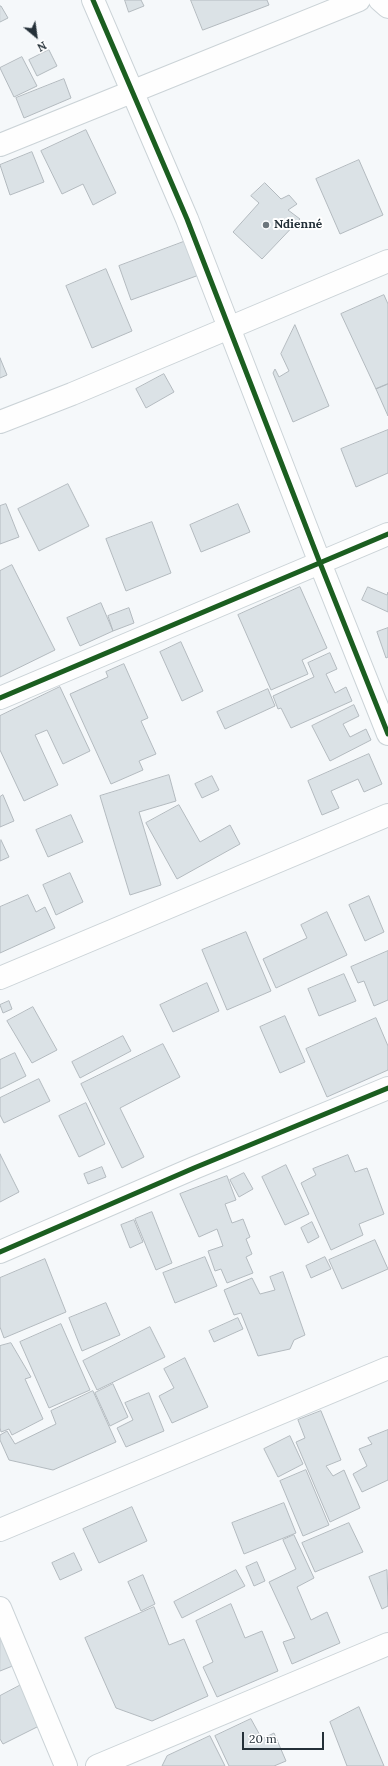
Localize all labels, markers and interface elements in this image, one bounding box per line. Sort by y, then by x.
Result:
north arrow [16,16,56,56]
text: N [35,38,49,55]
place label: Ndienné [274,218,322,232]
marker: Ndienné [261,220,271,230]
scale bar [244,1724,326,1750]
text: 20 m [249,1731,277,1746]

